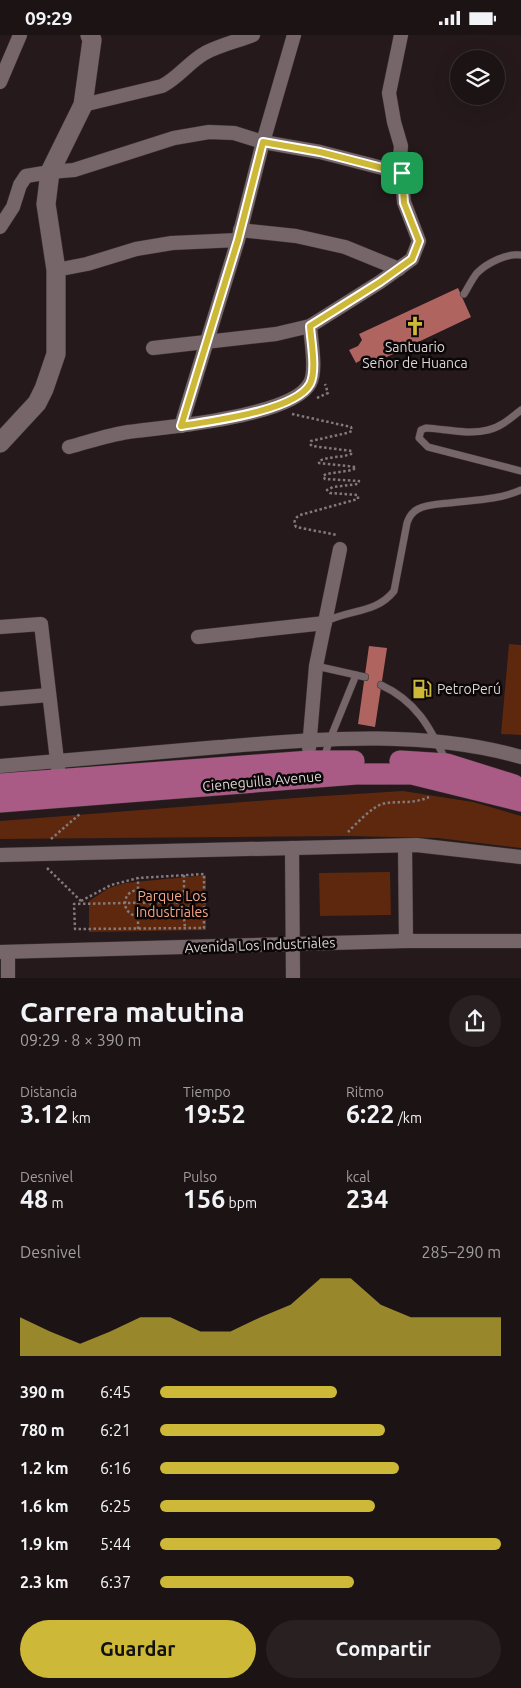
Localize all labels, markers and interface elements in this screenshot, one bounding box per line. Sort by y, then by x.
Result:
text: 09:29 [25,7,73,29]
map controls [450,50,505,105]
button: layers [450,50,505,105]
pin [381,152,423,194]
icon: arrive [388,159,416,187]
church icon: Santuario Señor de Huanca [404,315,426,337]
place label: Santuario Señor de Huanca [362,339,468,371]
fuel station icon: PetroPerú [411,678,433,700]
place label: PetroPerú [437,681,501,697]
street label: Cieneguilla Avenue [202,768,322,794]
park label: Parque Los Industriales [136,888,208,920]
street label: Avenida Los Industriales [184,934,336,956]
button: share [449,995,501,1047]
text: Carrera matutina [20,996,245,1027]
text: 09:29 · 8 × 390 m [20,1031,141,1049]
text: Distancia [20,1084,77,1100]
text: Tiempo [183,1084,231,1100]
text: Ritmo [346,1084,384,1100]
text: 3.12 [20,1100,68,1128]
text: 19:52 [183,1100,246,1128]
text: 6:22 [346,1100,394,1128]
text: km [68,1110,91,1126]
text: /km [394,1110,422,1126]
text: Desnivel [20,1169,73,1185]
text: Pulso [183,1169,217,1185]
text: kcal [346,1169,370,1185]
text: 48 [20,1185,48,1213]
text: 156 [183,1185,225,1213]
text: 234 [346,1185,388,1213]
text: m [48,1195,64,1211]
text: bpm [225,1195,257,1211]
text: Desnivel [20,1243,81,1261]
text: 285–290 m [421,1243,501,1261]
text: 390 m [20,1383,65,1401]
text: 6:45 [100,1383,131,1401]
text: 780 m [20,1421,65,1439]
text: 6:21 [100,1421,131,1439]
text: 1.2 km [20,1459,69,1477]
text: 6:16 [100,1459,131,1477]
text: 1.6 km [20,1497,69,1515]
text: 6:25 [100,1497,131,1515]
text: 1.9 km [20,1535,69,1553]
text: 5:44 [100,1535,131,1553]
text: 2.3 km [20,1573,69,1591]
text: 6:37 [100,1573,131,1591]
button: Guardar [20,1620,256,1678]
button: Compartir [266,1620,501,1678]

